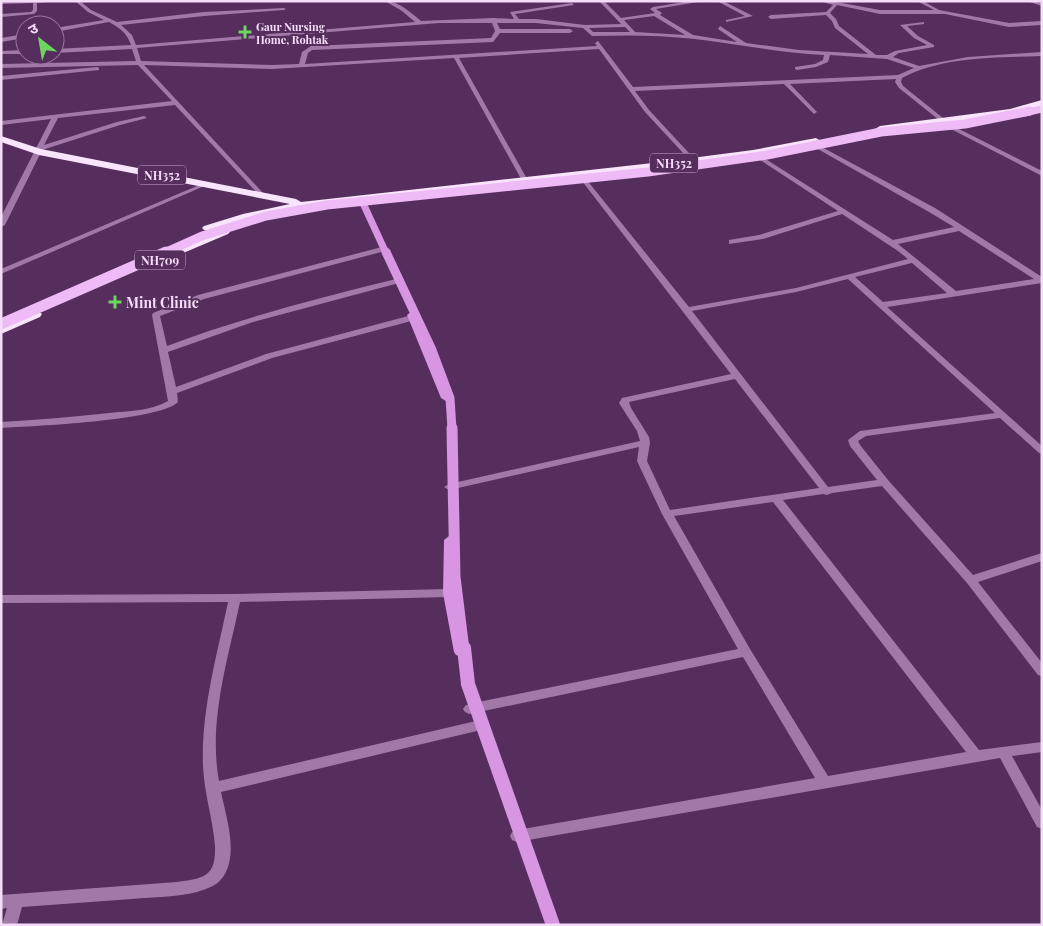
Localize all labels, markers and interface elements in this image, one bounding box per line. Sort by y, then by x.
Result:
north arrow [15,15,65,65]
text: उ [25,18,42,39]
place label: Gaur Nursing Home, Rohtak [256,19,329,47]
marker: Gaur Nursing Home, Rohtak [238,25,252,39]
road number: NH352 [650,154,698,172]
road number: NH352 [138,166,186,184]
road number: NH709 [135,250,185,270]
place label: Mint Clinic [126,293,199,312]
marker: Mint Clinic [108,295,122,309]

